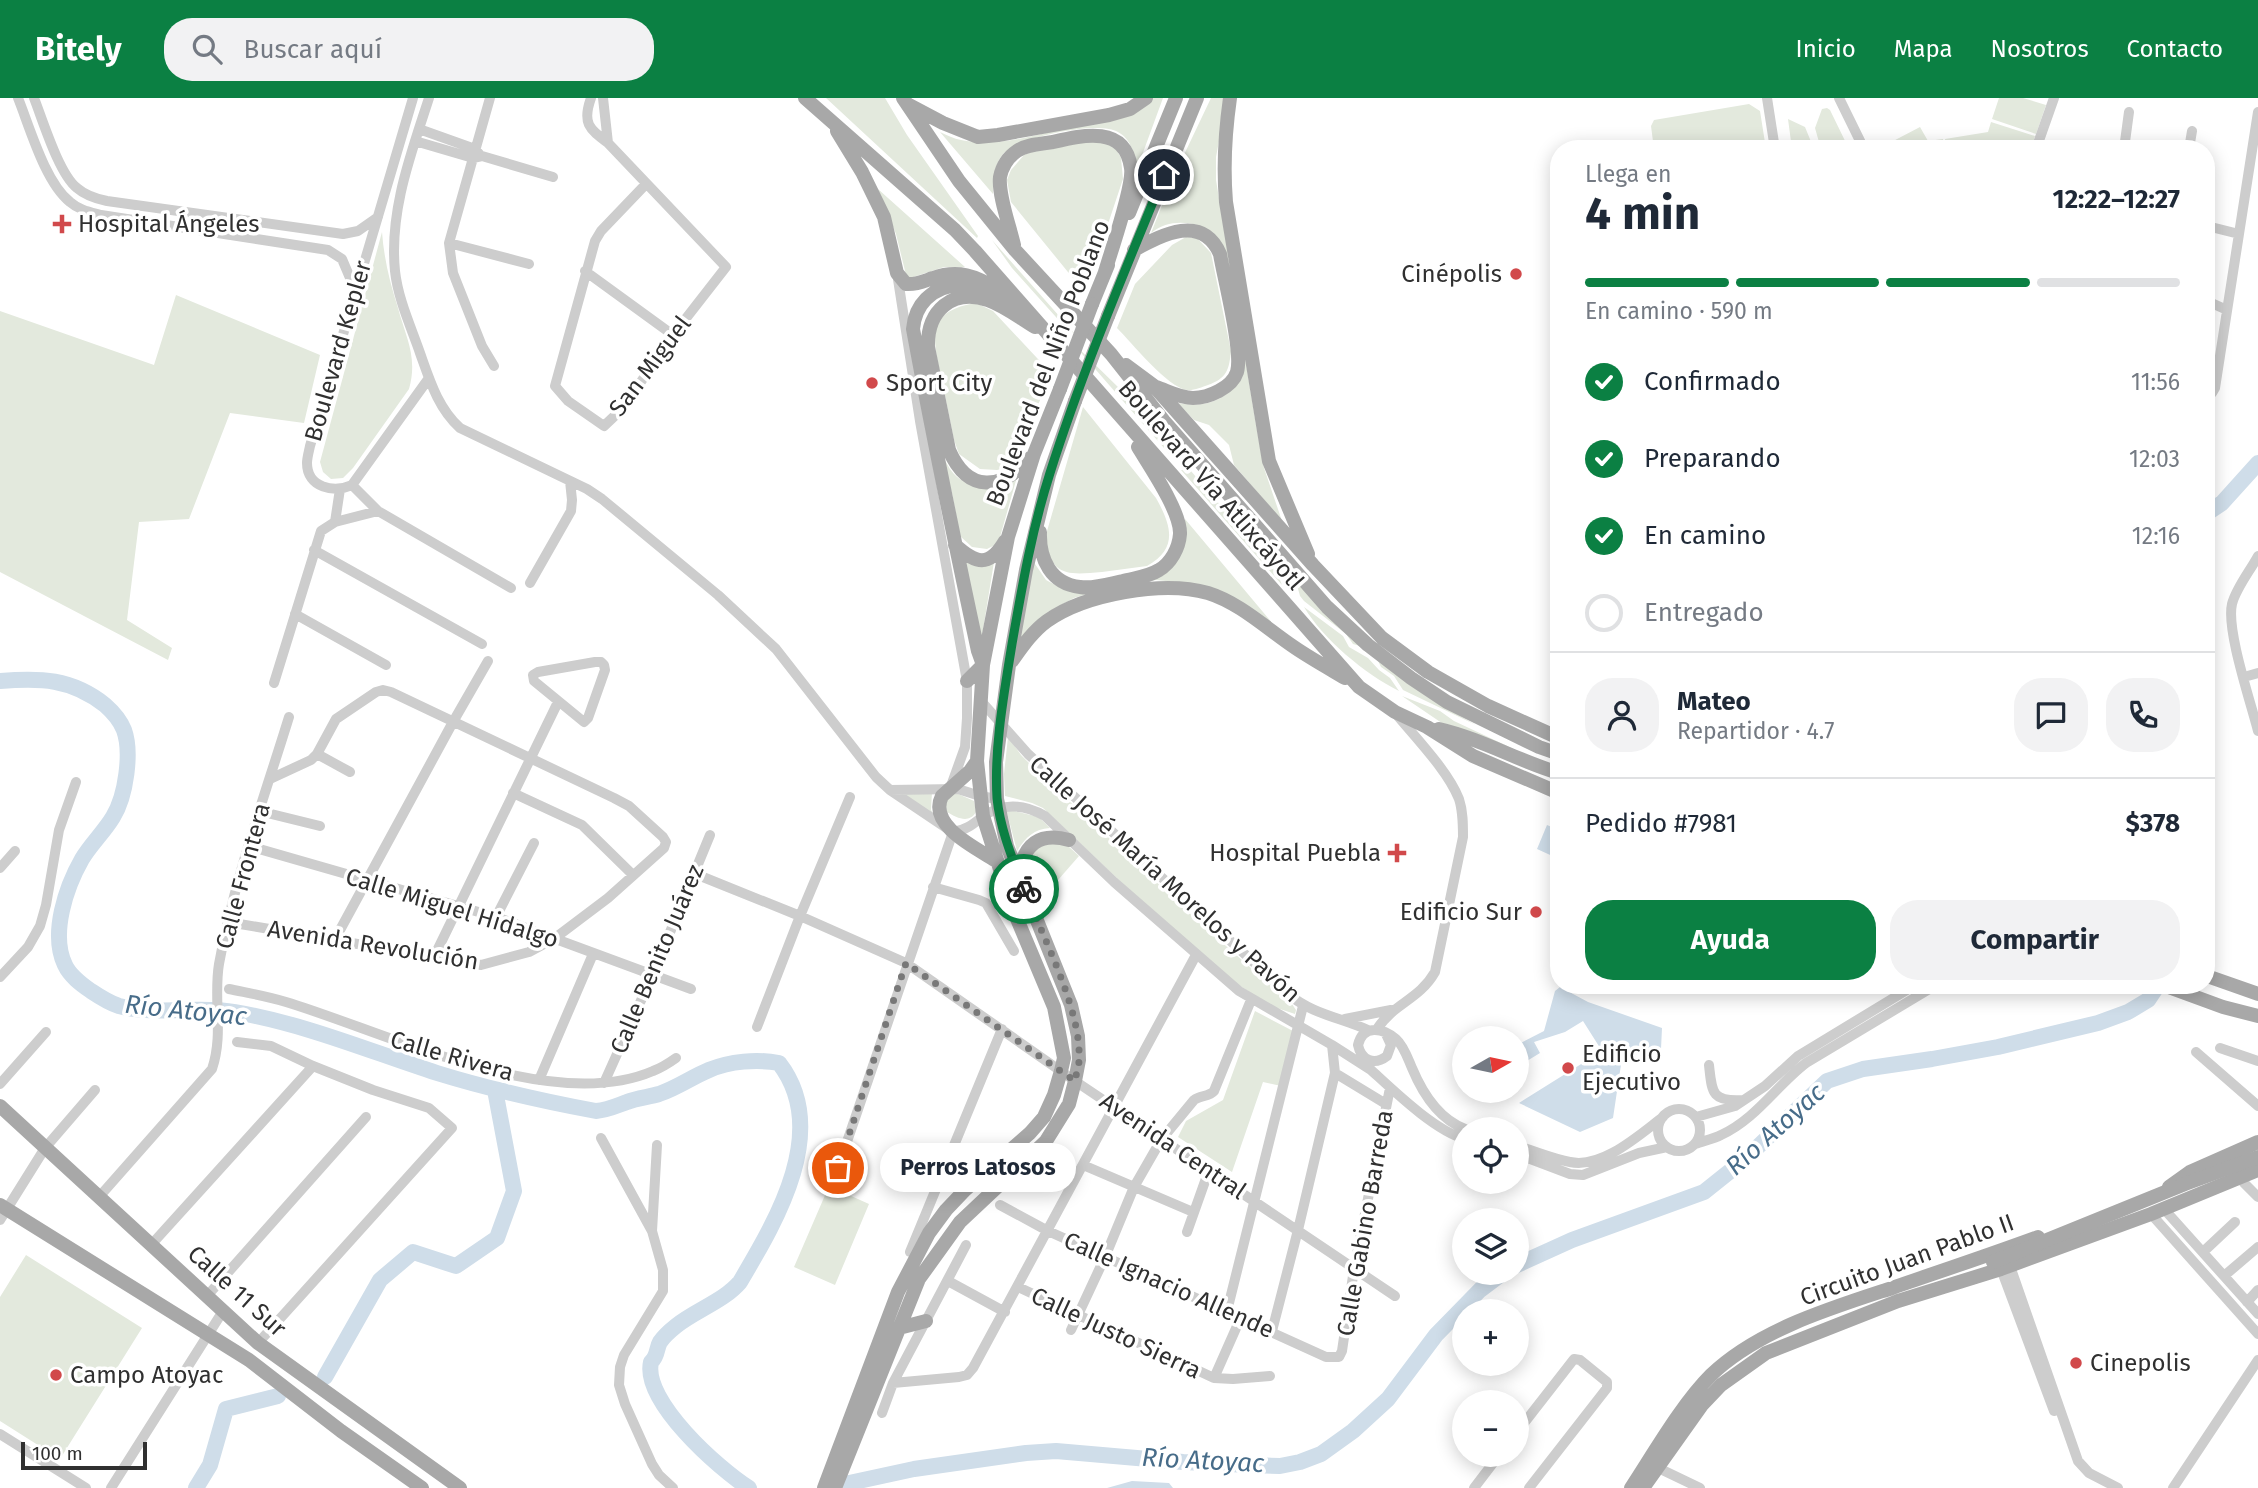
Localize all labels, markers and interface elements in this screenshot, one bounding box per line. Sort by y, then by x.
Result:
search box [164,18,654,81]
text: Bitely [35,29,122,69]
icon: search [188,30,226,68]
text: Buscar aquí [244,34,382,65]
text: Inicio [1796,35,1856,63]
text: Mapa [1894,35,1953,63]
text: Nosotros [1991,35,2089,63]
text: Contacto [2127,35,2223,63]
pin [1134,145,1194,205]
icon: home [1145,156,1183,194]
text: Llega en [1585,160,1671,188]
text: 12:22–12:27 [2053,184,2180,215]
text: 4 min [1585,186,1700,241]
place label: Hospital Ángeles [78,209,259,238]
marker: Hospital Ángeles [52,214,72,234]
street label: Boulevard del Niño Poblano [980,216,1116,510]
street label: Boulevard Kepler [299,257,377,445]
place label: Cinépolis [1401,260,1502,288]
marker: Cinépolis [1508,266,1524,282]
text: En camino · 590 m [1585,297,1773,325]
street label: San Miguel [603,310,697,422]
icon: check [1585,363,1623,401]
text: Confirmado [1644,366,1781,397]
text: 11:56 [2131,368,2180,396]
place label: Sport City [886,369,992,397]
street label: Boulevard Vía Atlixcáyotl [1112,374,1310,596]
marker: Sport City [864,375,880,391]
icon: check [1585,440,1623,478]
text: Preparando [1644,443,1781,474]
text: 12:03 [2129,445,2180,473]
icon: check [1585,517,1623,555]
text: En camino [1644,520,1766,551]
text: 12:16 [2132,522,2180,550]
text: Entregado [1644,597,1764,628]
button: person [1585,678,1659,752]
button: chat [2014,678,2088,752]
button: phone [2106,678,2180,752]
text: Mateo [1677,686,1751,717]
text: Repartidor · 4.7 [1677,717,1834,745]
street label: Calle José María Morelos y Pavón [1024,750,1306,1008]
street label: Calle Frontera [210,800,276,952]
text: Pedido #7981 [1585,808,1737,839]
text: $378 [2126,808,2180,839]
place label: Hospital Puebla [1209,839,1381,867]
marker: Hospital Puebla [1387,843,1407,863]
courier [989,854,1059,924]
street label: Calle Benito Juárez [604,860,710,1058]
street label: Calle Miguel Hidalgo [342,862,562,954]
icon: bike [1005,870,1043,908]
place label: Edificio Sur [1400,898,1523,926]
button: Ayuda [1585,900,1876,980]
button: Compartir [1890,900,2180,980]
marker: Edificio Sur [1528,904,1544,920]
street label: Avenida Revolución [265,914,481,976]
water label: Río Atoyac [123,989,249,1032]
street label: Calle Rivera [387,1025,517,1087]
north arrow [1452,1026,1530,1102]
map controls [1452,1026,1529,1467]
place label: Edificio Ejecutivo [1582,1040,1681,1096]
marker: Edificio Ejecutivo [1560,1060,1576,1076]
water label: Río Atoyac [1719,1076,1832,1182]
street label: Avenida Central [1095,1087,1251,1205]
street label: Calle Gabino Barreda [1331,1108,1399,1338]
button: locate [1452,1117,1529,1194]
pin [808,1138,868,1198]
callout: Perros Latosos [880,1144,1076,1192]
icon: bag [819,1149,857,1187]
text: Perros Latosos [900,1153,1056,1181]
button: layers [1452,1208,1529,1285]
street label: Circuito Juan Pablo II [1796,1208,2018,1312]
street label: Calle Ignacio Allende [1060,1226,1278,1344]
street label: Calle 11 Sur [182,1240,292,1343]
street label: Calle Justo Sierra [1027,1281,1205,1385]
button: + [1452,1299,1529,1376]
place label: Cinepolis [2090,1349,2191,1377]
marker: Cinepolis [2068,1355,2084,1371]
place label: Campo Atoyac [70,1361,223,1389]
marker: Campo Atoyac [48,1367,64,1383]
button: − [1452,1390,1529,1467]
scale bar [21,1439,147,1471]
text: 100 m [32,1442,83,1465]
water label: Río Atoyac [1141,1442,1266,1479]

